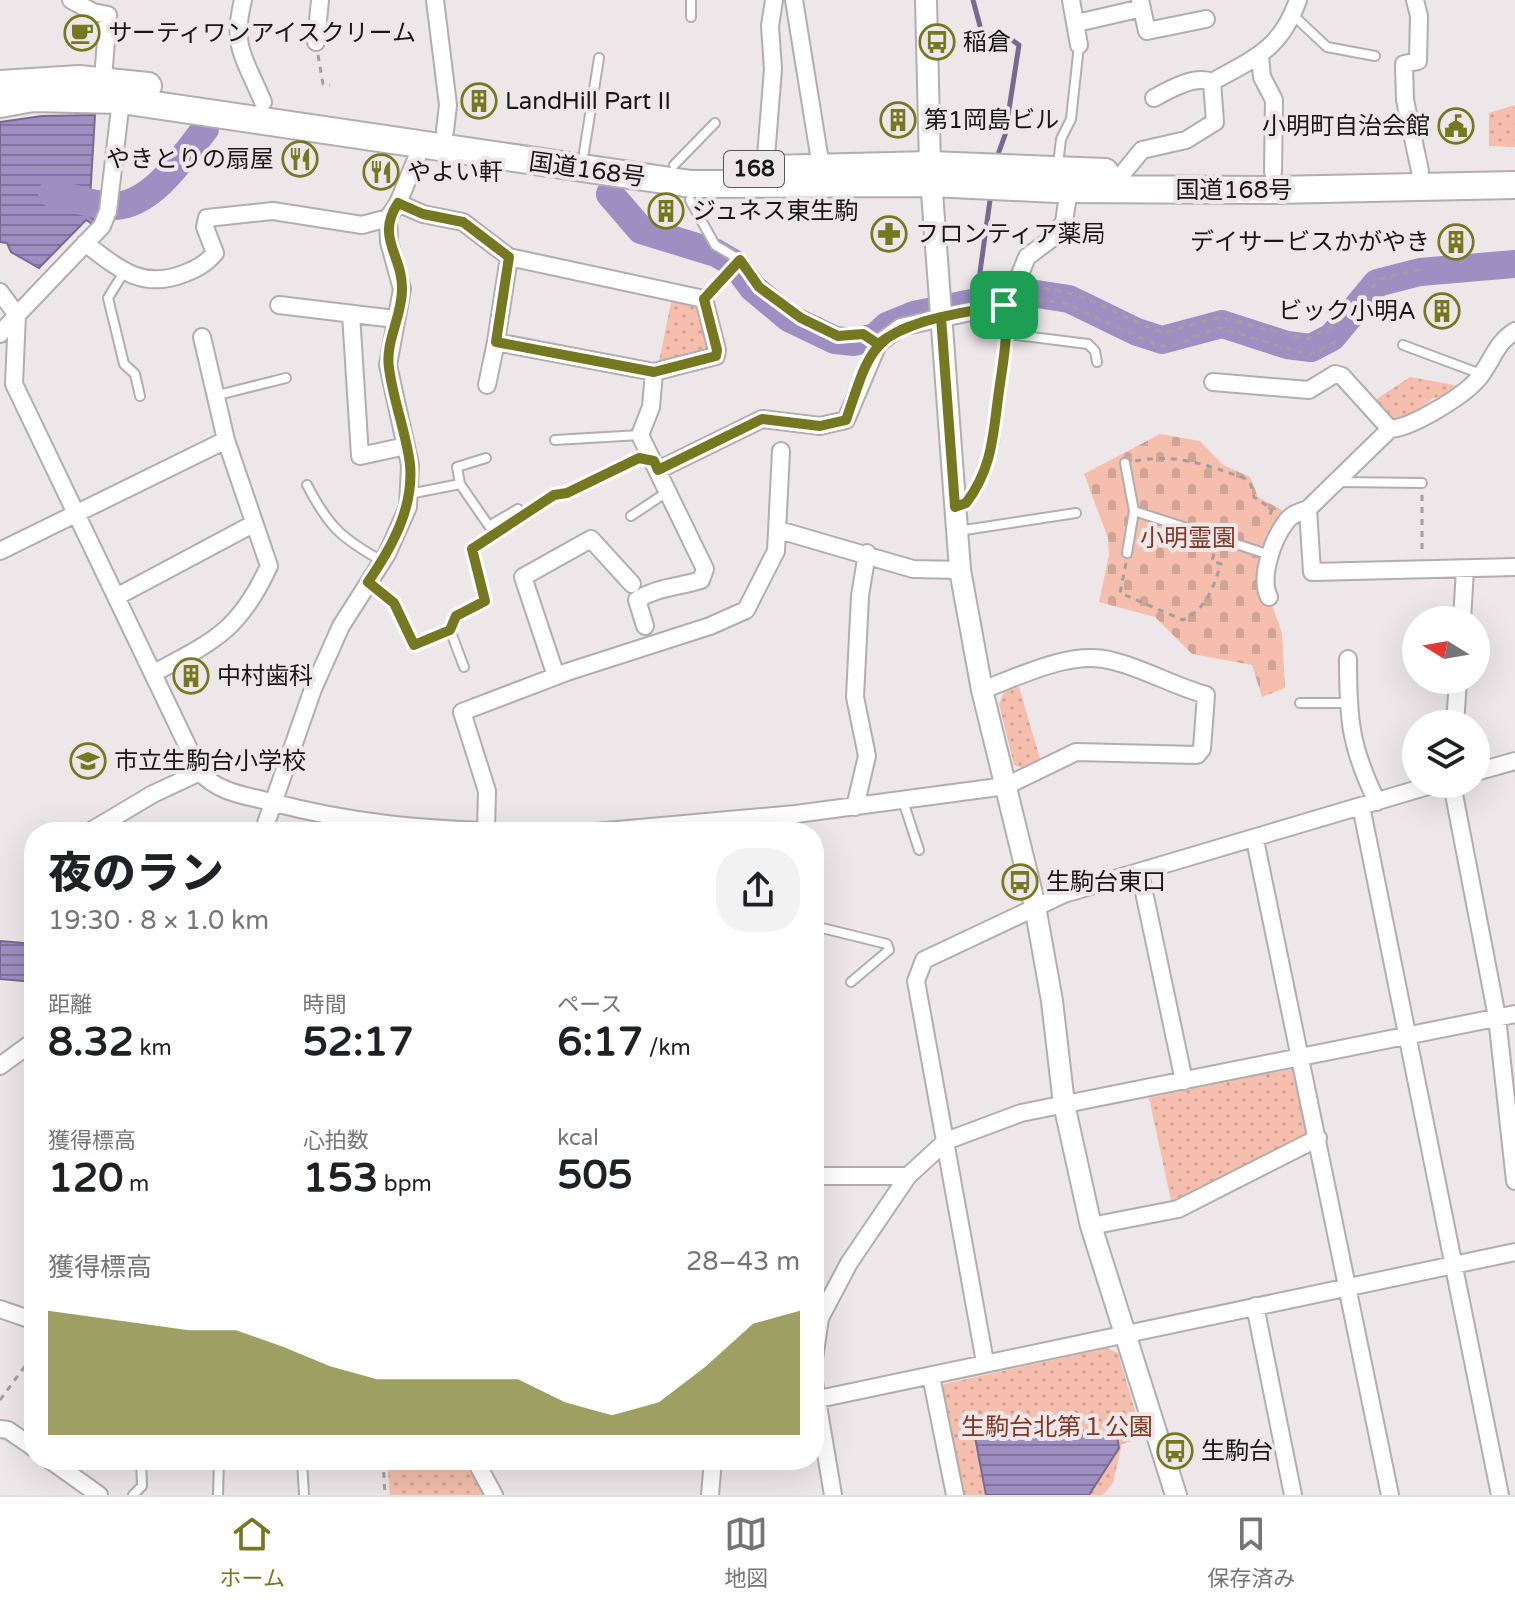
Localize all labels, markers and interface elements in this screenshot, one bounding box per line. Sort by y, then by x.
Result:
cafe icon: サーティワンアイスクリーム [63,14,101,52]
place label: サーティワンアイスクリーム [108,19,416,48]
bus stop icon: 稲倉 [918,23,956,61]
place label: 稲倉 [963,28,1011,57]
building icon: LandHill Part II [460,82,498,120]
place label: LandHill Part II [505,87,671,116]
building icon: 第1岡島ビル [879,101,917,139]
place label: 第1岡島ビル [924,106,1059,135]
public building icon: 小明町自治会館 [1437,107,1475,145]
place label: 小明町自治会館 [1262,112,1430,141]
restaurant icon: やきとりの扇屋 [281,140,319,178]
place label: やきとりの扇屋 [106,145,274,174]
street label: 国道168号 [527,147,647,193]
road number: 168 [724,151,784,187]
restaurant icon: やよい軒 [362,153,400,191]
place label: やよい軒 [407,158,503,187]
street label: 国道168号 [1175,176,1293,205]
building icon: ジュネス東生駒 [647,192,685,230]
place label: ジュネス東生駒 [692,197,858,226]
pharmacy icon: フロンティア薬局 [870,215,908,253]
place label: フロンティア薬局 [915,220,1106,249]
building icon: デイサービスかがやき [1437,223,1475,261]
place label: デイサービスかがやき [1190,228,1430,257]
pin [970,271,1038,339]
icon: arrive [982,283,1026,327]
building icon: ビック小明A [1423,292,1461,330]
place label: ビック小明A [1278,297,1416,326]
park label: 小明霊園 [1140,524,1236,553]
north arrow [1402,606,1490,694]
map controls [1402,606,1490,798]
building icon: 中村歯科 [172,657,210,695]
place label: 中村歯科 [217,662,313,691]
button: layers [1402,710,1490,798]
school or university icon: 市立生駒台小学校 [69,742,107,780]
place label: 市立生駒台小学校 [114,747,306,776]
text: 夜のラン [48,848,224,901]
button: share [716,848,800,932]
bus stop icon: 生駒台東口 [1001,863,1039,901]
place label: 生駒台東口 [1046,868,1166,897]
text: 19:30 · 8 × 1.0 km [48,905,269,936]
text: 距離 [48,992,92,1018]
text: 時間 [303,992,347,1018]
text: ペース [557,992,622,1018]
text: 8.32 [48,1018,134,1066]
text: 52:17 [303,1018,414,1066]
text: 6:17 [557,1018,643,1066]
text: km [134,1035,172,1061]
text: /km [643,1035,691,1061]
text: kcal [557,1125,599,1151]
text: 獲得標高 [48,1128,136,1154]
text: 心拍数 [303,1128,369,1154]
text: 505 [557,1151,633,1199]
text: 120 [48,1154,123,1202]
text: 153 [303,1154,378,1202]
text: m [123,1171,149,1197]
text: bpm [378,1171,432,1197]
text: 28–43 m [686,1246,800,1277]
text: 獲得標高 [48,1252,152,1283]
park label: 生駒台北第１公園 [961,1413,1153,1442]
bus stop icon: 生駒台 [1156,1432,1194,1470]
place label: 生駒台 [1201,1437,1273,1466]
tab: ホーム [220,1512,285,1592]
tab: 地図 [724,1512,768,1592]
tab: 保存済み [1207,1512,1295,1592]

